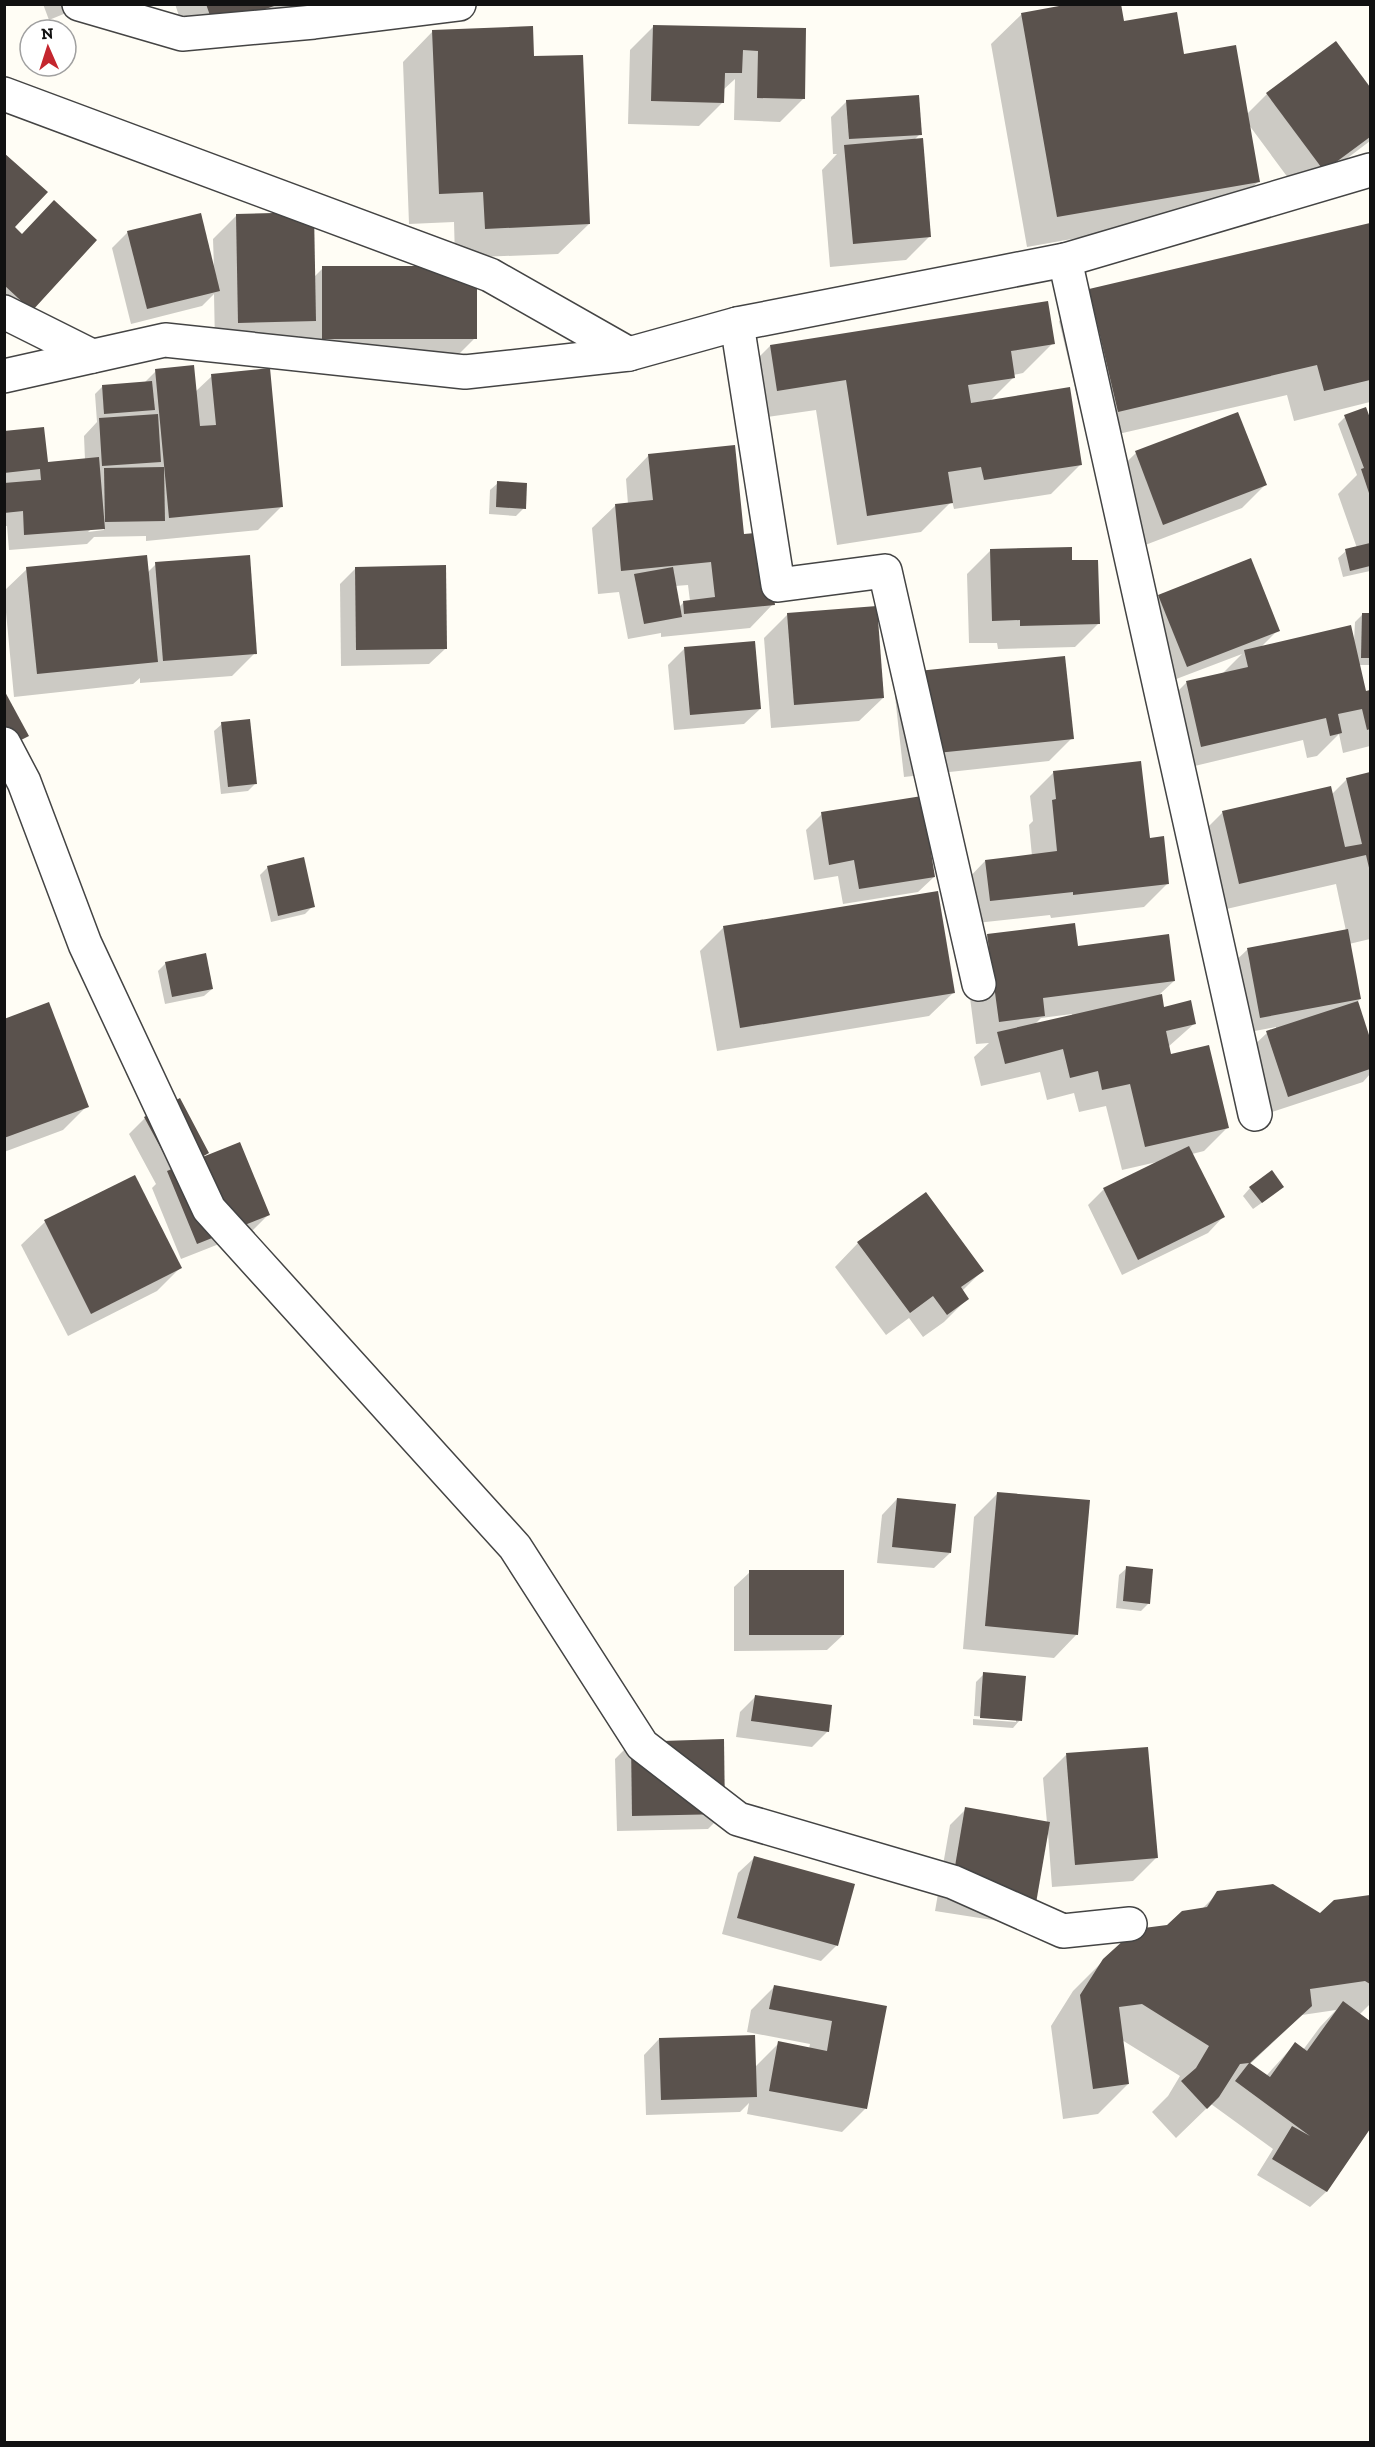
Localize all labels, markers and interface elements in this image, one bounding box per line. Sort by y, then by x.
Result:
north arrow [18,18,78,78]
text: N [41,24,54,43]

